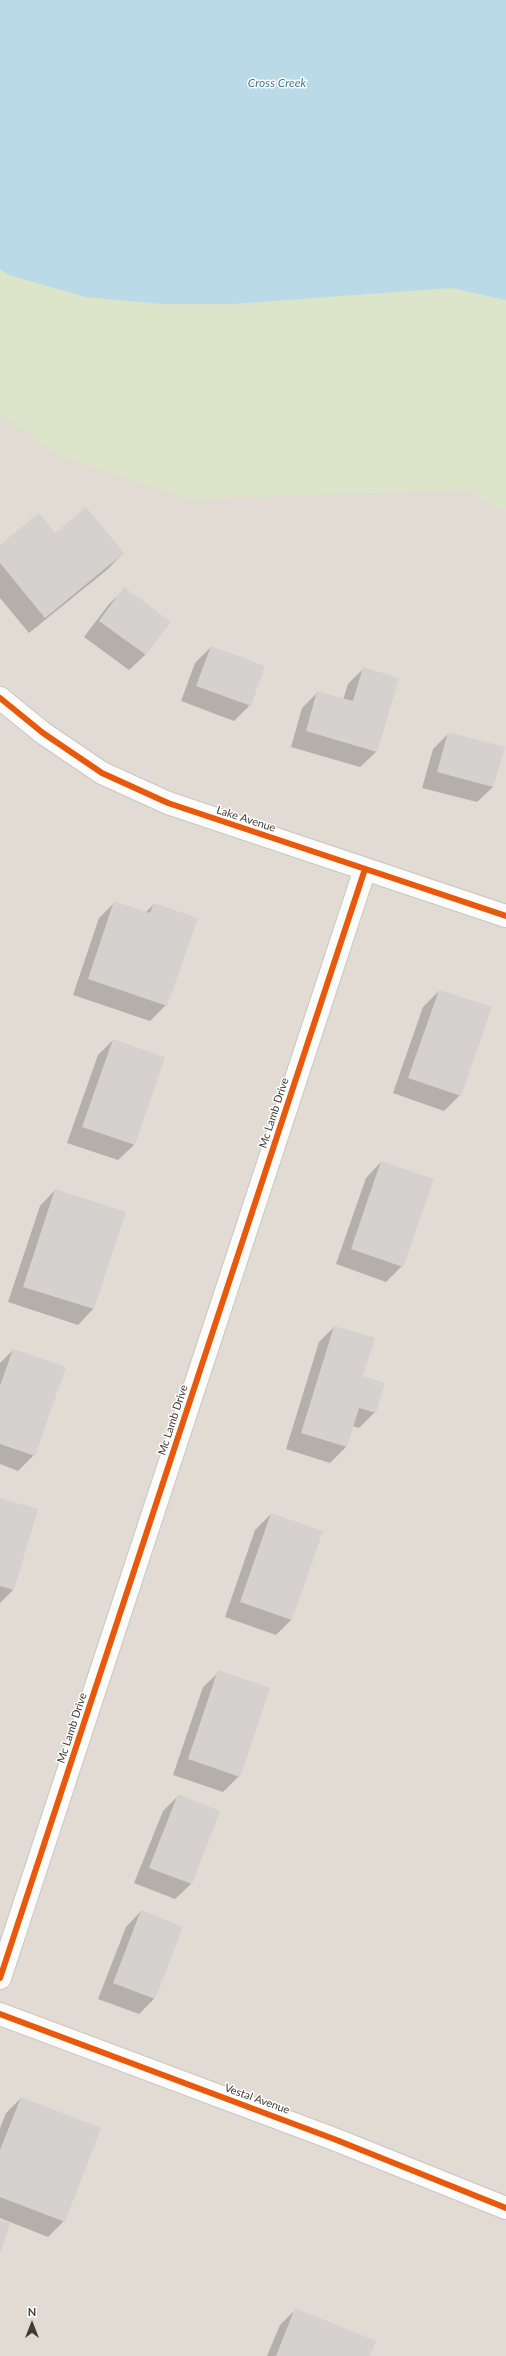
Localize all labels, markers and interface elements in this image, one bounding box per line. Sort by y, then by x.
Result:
water label: Cross Creek [248,76,306,90]
street label: Lake Avenue [215,803,277,835]
street label: Mc Lamb Drive [256,1076,292,1150]
street label: Mc Lamb Drive [155,1383,191,1457]
street label: Mc Lamb Drive [54,1691,90,1765]
street label: Vestal Avenue [223,2081,291,2117]
north arrow [12,2304,52,2344]
text: N [28,2305,36,2318]

